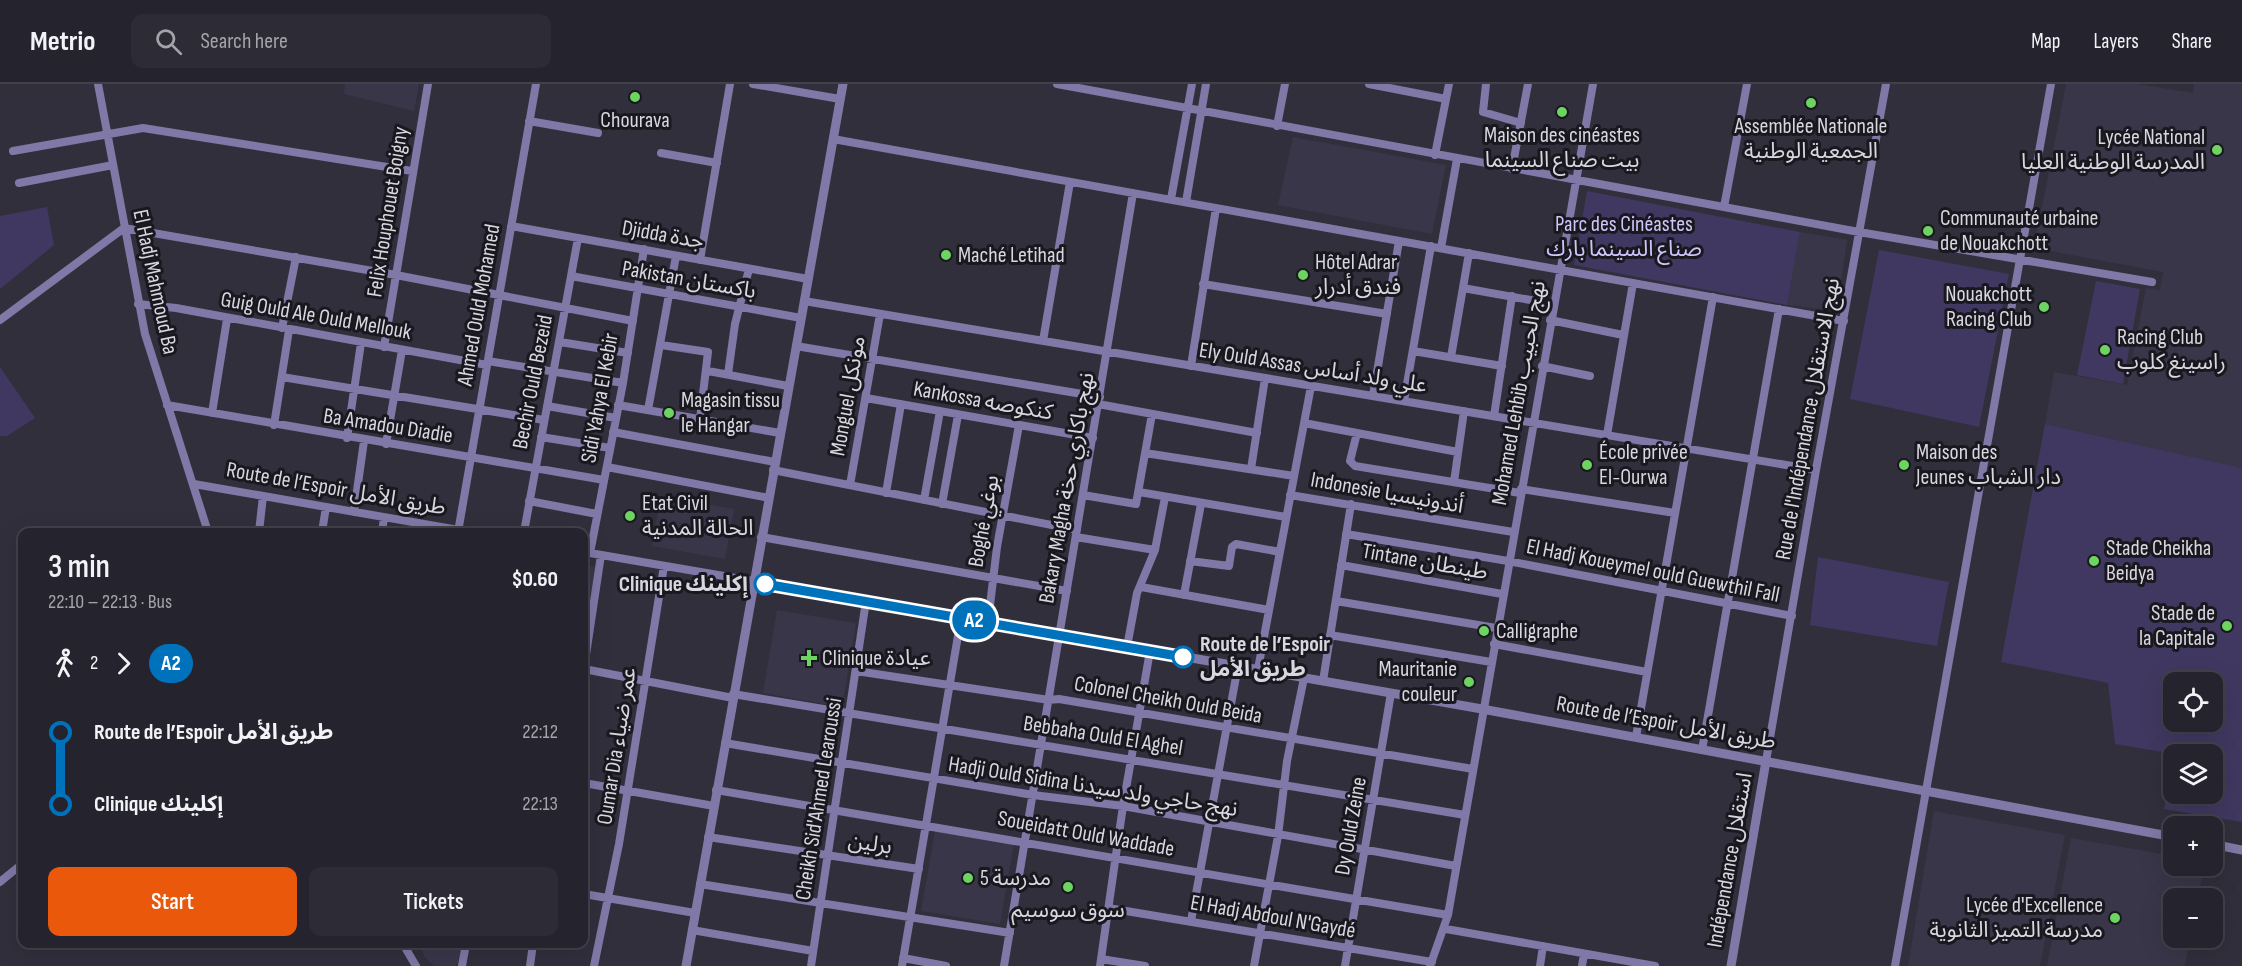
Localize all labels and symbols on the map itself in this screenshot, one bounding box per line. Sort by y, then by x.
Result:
marker: Chourava [628,90,642,104]
marker: Assemblée Nationale الجمعية الوطنية [1804,96,1818,110]
marker: Maison des cinéastes بيت صناع السينما [1555,105,1569,119]
place label: Chourava [600,107,670,134]
place label: Assemblée Nationale الجمعية الوطنية [1734,113,1887,165]
place label: Maison des cinéastes بيت صناع السينما [1484,122,1640,176]
street label: Felix Houphouet Boigny [361,124,415,299]
place label: Lycée National المدرسة الوطنية العليا [2021,124,2205,176]
marker: Lycée National المدرسة الوطنية العليا [2210,143,2224,157]
place label: Communauté urbaine de Nouakchott [1940,205,2098,257]
street label: El Hadj Mahmoud Ba [126,207,184,357]
park label: Parc des Cinéastes صناع السينما بارك [1546,211,1702,265]
street label: Djidda جدة [620,215,706,255]
street label: Ahmed Ould Mohamed [451,222,507,389]
marker: Communauté urbaine de Nouakchott [1921,224,1935,238]
place label: Maché Letihad [958,242,1065,269]
marker: Maché Letihad [939,248,953,262]
place label: Hôtel Adrar فندق أدرار [1314,249,1401,301]
street label: Pakistan باكستان [620,255,758,305]
marker: Hôtel Adrar فندق أدرار [1296,268,1310,282]
street label: Rue de l'Indépendance نهج الاستقلال [1770,276,1848,562]
street label: Mohamed Lehbib نهج الحبيب [1486,279,1554,508]
place label: Nouakchott Racing Club [1945,281,2032,333]
street label: Guig Ould Ale Ould Mellouk [219,286,414,346]
marker: Nouakchott Racing Club [2037,300,2051,314]
street label: Bechir Ould Bezeid [507,313,559,451]
place label: Racing Club راسينغ كلوب [2117,324,2226,378]
street label: Sidi Yahya El Kebir [575,331,625,465]
street label: Monguel مونكل [824,334,872,458]
street label: Ely Ould Assas علي ولد أساس [1197,336,1429,401]
marker: Racing Club راسينغ كلوب [2098,343,2112,357]
street label: Bakary Magha نهج باكاري حخة [1033,370,1103,606]
street label: Kankossa كنكوصه [911,375,1056,427]
place label: Magasin tissu le Hangar [681,387,780,439]
street label: Ba Amadou Diadie [321,402,455,450]
marker: Magasin tissu le Hangar [662,406,676,420]
place label: École privée El-Ourwa [1599,439,1688,491]
place label: Maison des Jeunes دار الشباب [1915,439,2061,491]
street label: Route de l’Espoir طريق الأمل [224,456,448,522]
marker: École privée El-Ourwa [1580,458,1594,472]
marker: Maison des Jeunes دار الشباب [1897,458,1911,472]
street label: Indonesie أندونيسيا [1308,466,1466,520]
street label: Boghé بوغي [963,473,1007,569]
place label: Etat Civil الحالة المدنية [642,490,753,542]
marker: Etat Civil الحالة المدنية [623,509,637,523]
street label: El Hadj Koueymel ould Guewthil Fall [1524,533,1782,609]
place label: Stade Cheikha Beidya [2106,535,2211,587]
street label: Tintane طينطان [1360,538,1490,586]
marker: Stade Cheikha Beidya [2087,554,2101,568]
place label: Clinique إكلينك [619,571,749,599]
marker: Clinique إكلينك [754,573,776,595]
line badge: A2 [947,600,1001,640]
place label: Stade de la Capitale [2139,600,2215,652]
place label: Calligraphe [1496,618,1578,645]
marker: Stade de la Capitale [2220,619,2234,633]
marker: Calligraphe [1477,624,1491,638]
place label: Route de l’Espoir طريق الأمل [1200,631,1330,683]
place label: Clinique عيادة [822,645,931,672]
marker: Route de l’Espoir طريق الأمل [1172,646,1194,668]
marker: Clinique عيادة [800,649,818,667]
place label: Mauritanie couleur [1378,656,1457,708]
street label: Oumar Dia عمر ضياء [591,665,643,827]
street label: Colonel Cheikh Ould Beida [1072,670,1264,730]
marker: Mauritanie couleur [1462,675,1476,689]
street label: Route de l’Espoir طريق الأمل [1554,690,1778,756]
street label: Cheikh Sid'Ahmed Learoussi [790,696,848,902]
street label: Bebbaha Ould El Aghel [1021,710,1185,762]
street label: Hadji Ould Sidina نهج حاجي ولد سيدنا [946,751,1240,825]
street label: Indépendance استقلال [1701,770,1759,950]
street label: Dy Ould Zeine [1329,775,1373,877]
street label: Soueidatt Ould Waddade [995,805,1177,863]
street label: برلين [846,827,894,861]
place label: مدرسة 5 [980,865,1051,892]
marker: مدرسة 5 [961,871,975,885]
marker: سوق سوسيم [1061,880,1075,894]
street label: El Hadj Abdoul N'Gaydé [1188,889,1358,945]
place label: Lycée d'Excellence مدرسة التميز الثانوية [1929,892,2103,944]
place label: سوق سوسيم [1011,897,1125,926]
marker: Lycée d'Excellence مدرسة التميز الثانوية [2108,911,2122,925]

